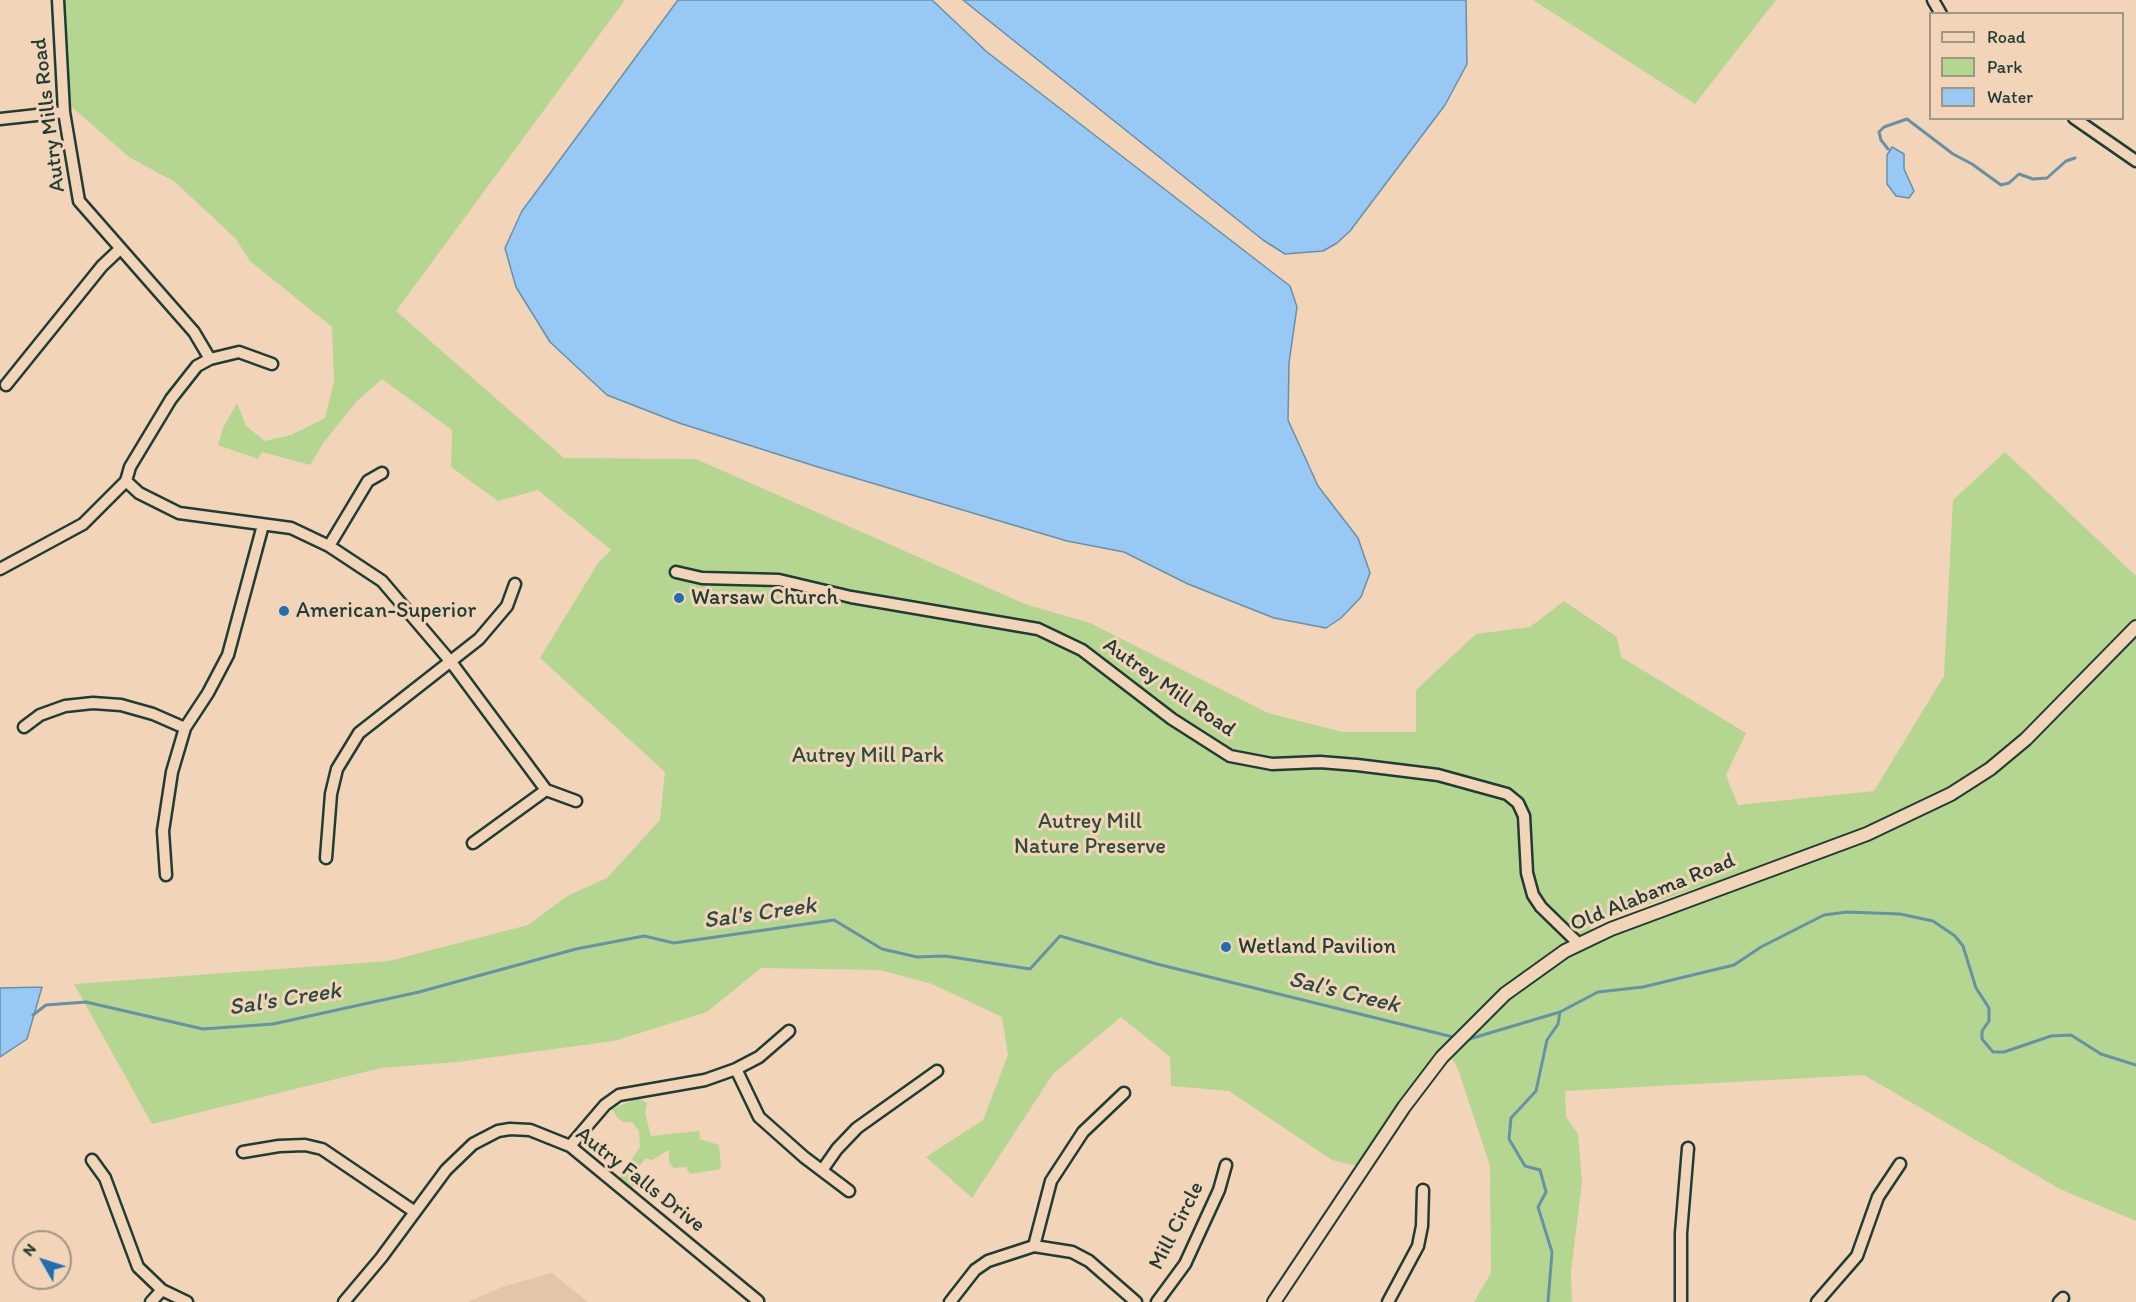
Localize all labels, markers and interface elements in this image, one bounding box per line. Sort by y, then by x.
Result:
legend [1929,12,2124,120]
text: Road [1987,26,2026,48]
street label: Autry Mills Road [26,36,72,194]
text: Park [1987,56,2022,78]
text: Water [1987,86,2033,108]
place label: Warsaw Church [691,585,838,611]
marker: Warsaw Church [672,591,686,605]
place label: American-Superior [296,598,476,624]
marker: American-Superior [277,604,291,618]
street label: Autrey Mill Road [1097,632,1241,744]
park label: Autrey Mill Park [792,743,944,769]
park label: Autrey Mill Nature Preserve [1014,809,1166,860]
street label: Old Alabama Road [1567,848,1739,938]
water label: Sal's Creek [702,892,818,936]
place label: Wetland Pavilion [1238,934,1396,960]
marker: Wetland Pavilion [1219,940,1233,954]
water label: Sal's Creek [1286,965,1402,1021]
water label: Sal's Creek [227,977,343,1023]
street label: Autry Falls Drive [570,1121,710,1239]
street label: Mill Circle [1144,1177,1210,1275]
north arrow [12,1230,72,1290]
text: N [18,1239,40,1260]

